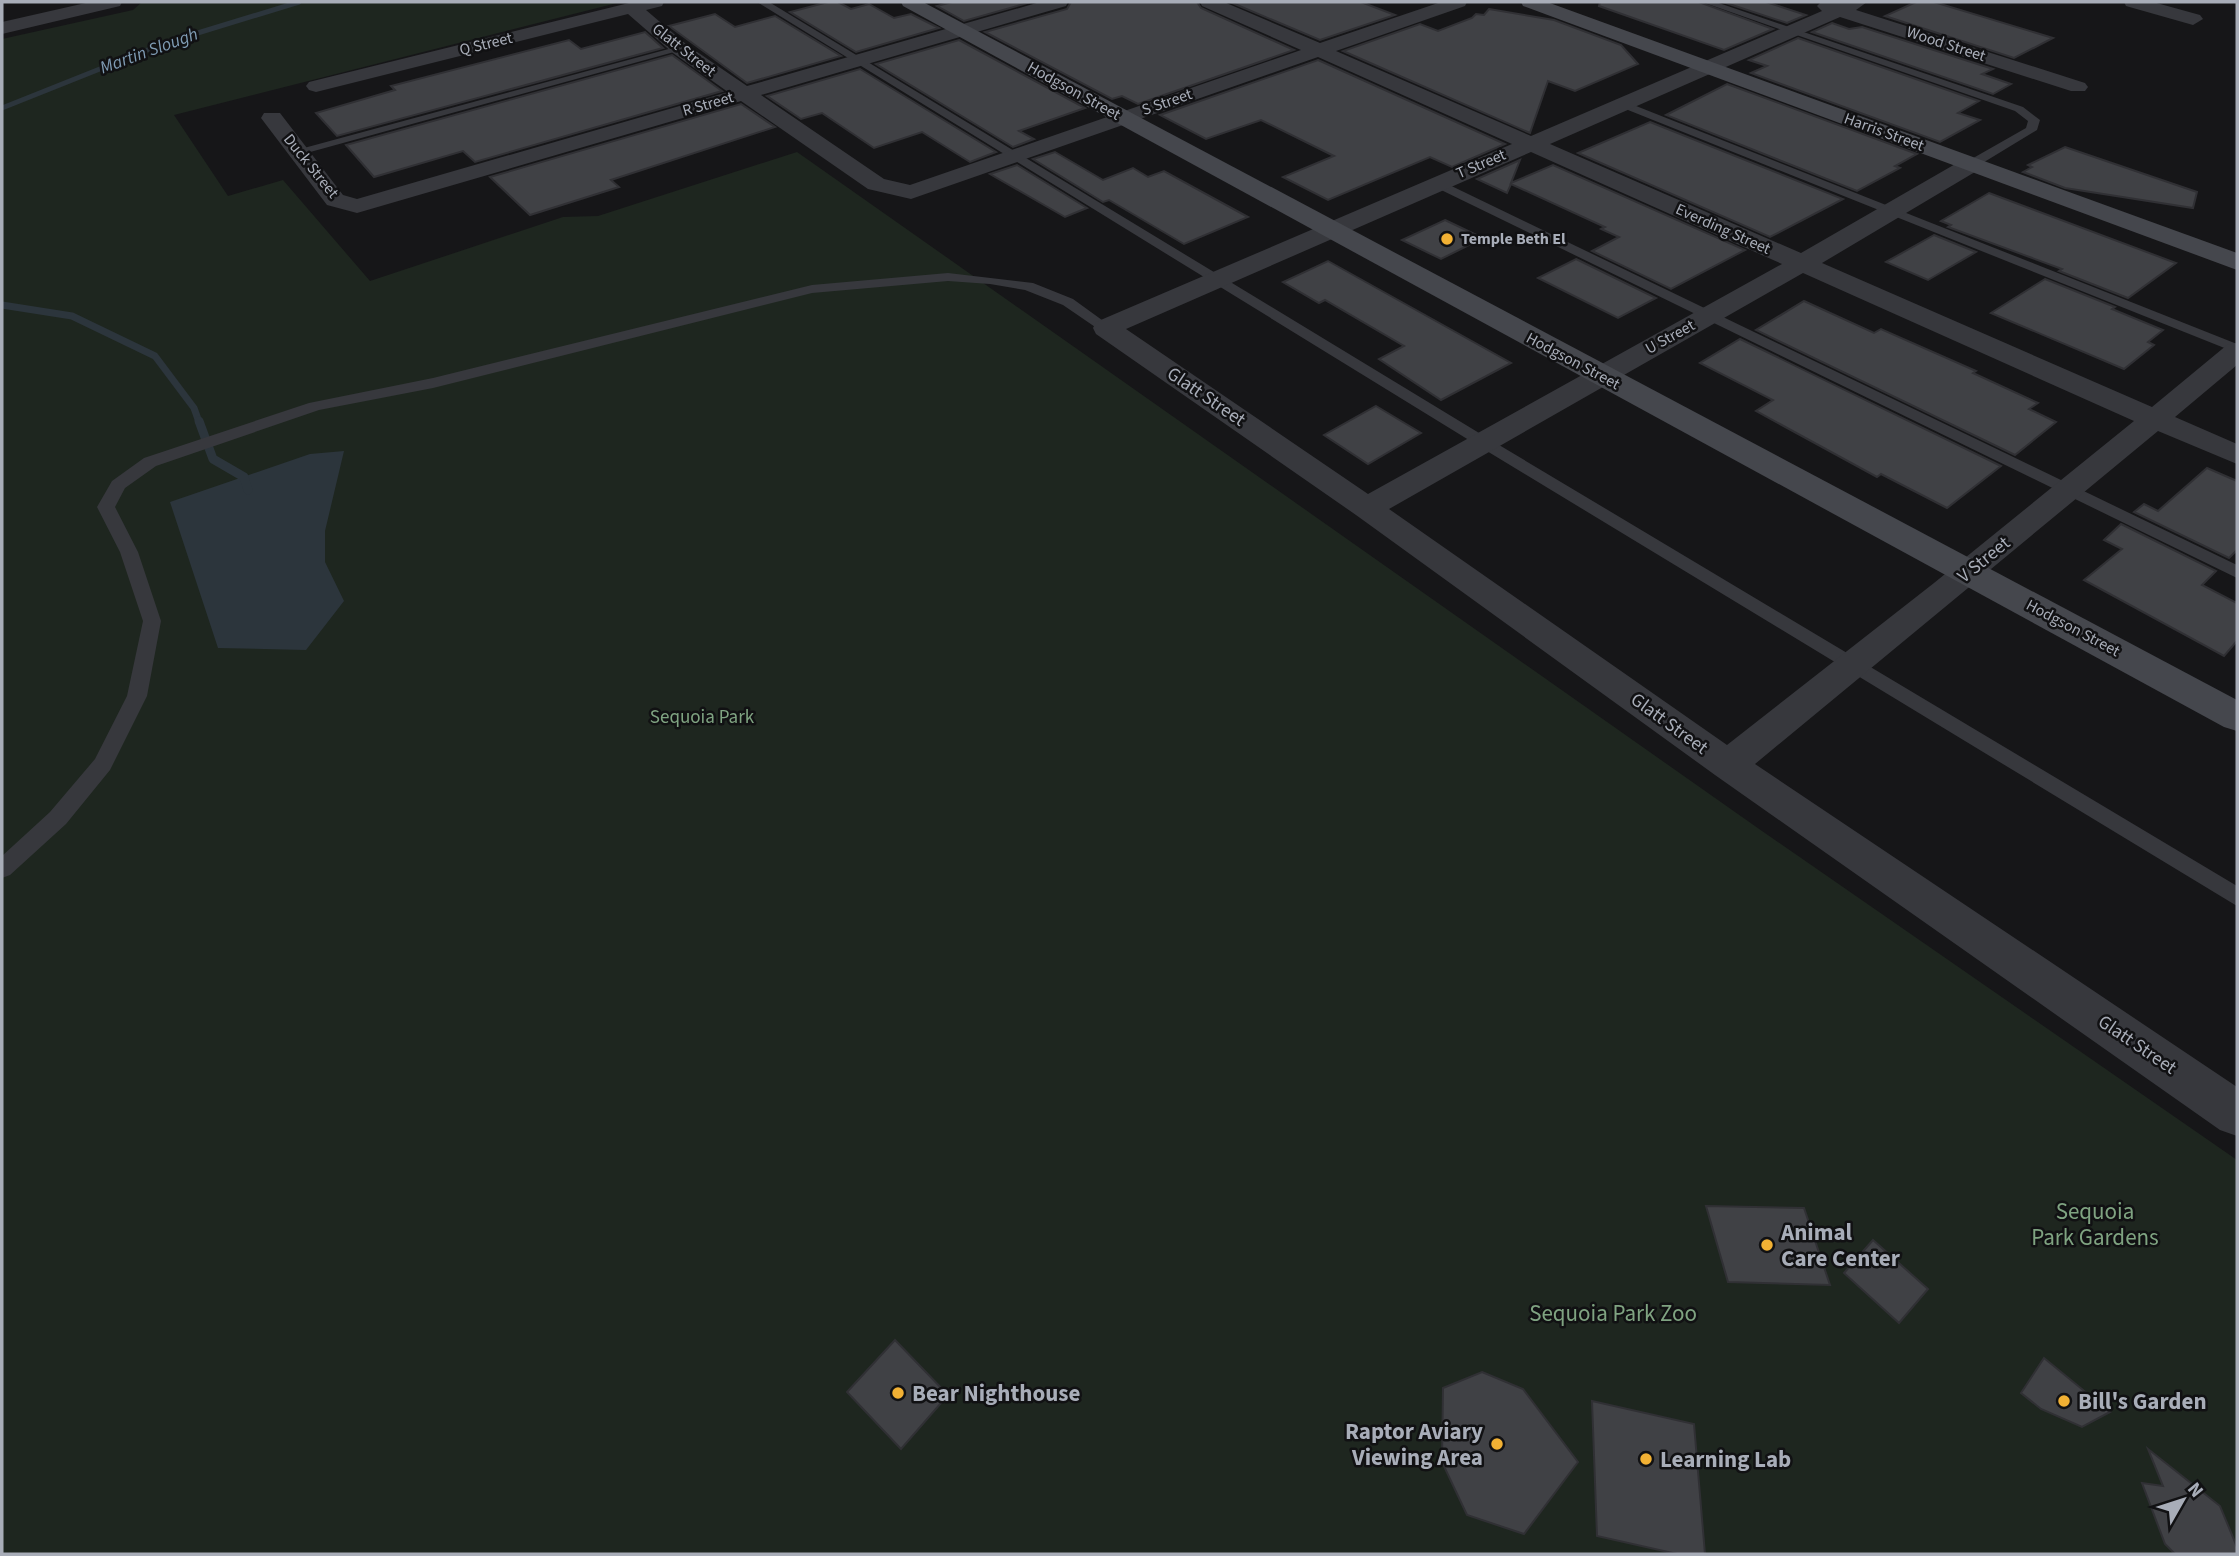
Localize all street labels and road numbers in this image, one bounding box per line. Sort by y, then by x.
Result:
street label: Glatt Street [647,18,721,82]
street label: Wood Street [1904,21,1989,67]
street label: Q Street [457,27,515,61]
street label: Hodgson Street [1023,56,1125,126]
street label: S Street [1139,83,1196,121]
street label: R Street [680,86,737,122]
street label: Harris Street [1841,107,1928,157]
street label: Duck Street [278,129,344,203]
street label: T Street [1453,144,1510,184]
street label: Everding Street [1672,198,1775,260]
street label: U Street [1641,314,1699,360]
street label: Hodgson Street [1522,327,1624,395]
street label: Glatt Street [1161,361,1251,434]
street label: V Street [1952,530,2017,590]
street label: Hodgson Street [2022,594,2124,662]
street label: Glatt Street [1625,687,1714,762]
street label: Glatt Street [2092,1009,2182,1082]

